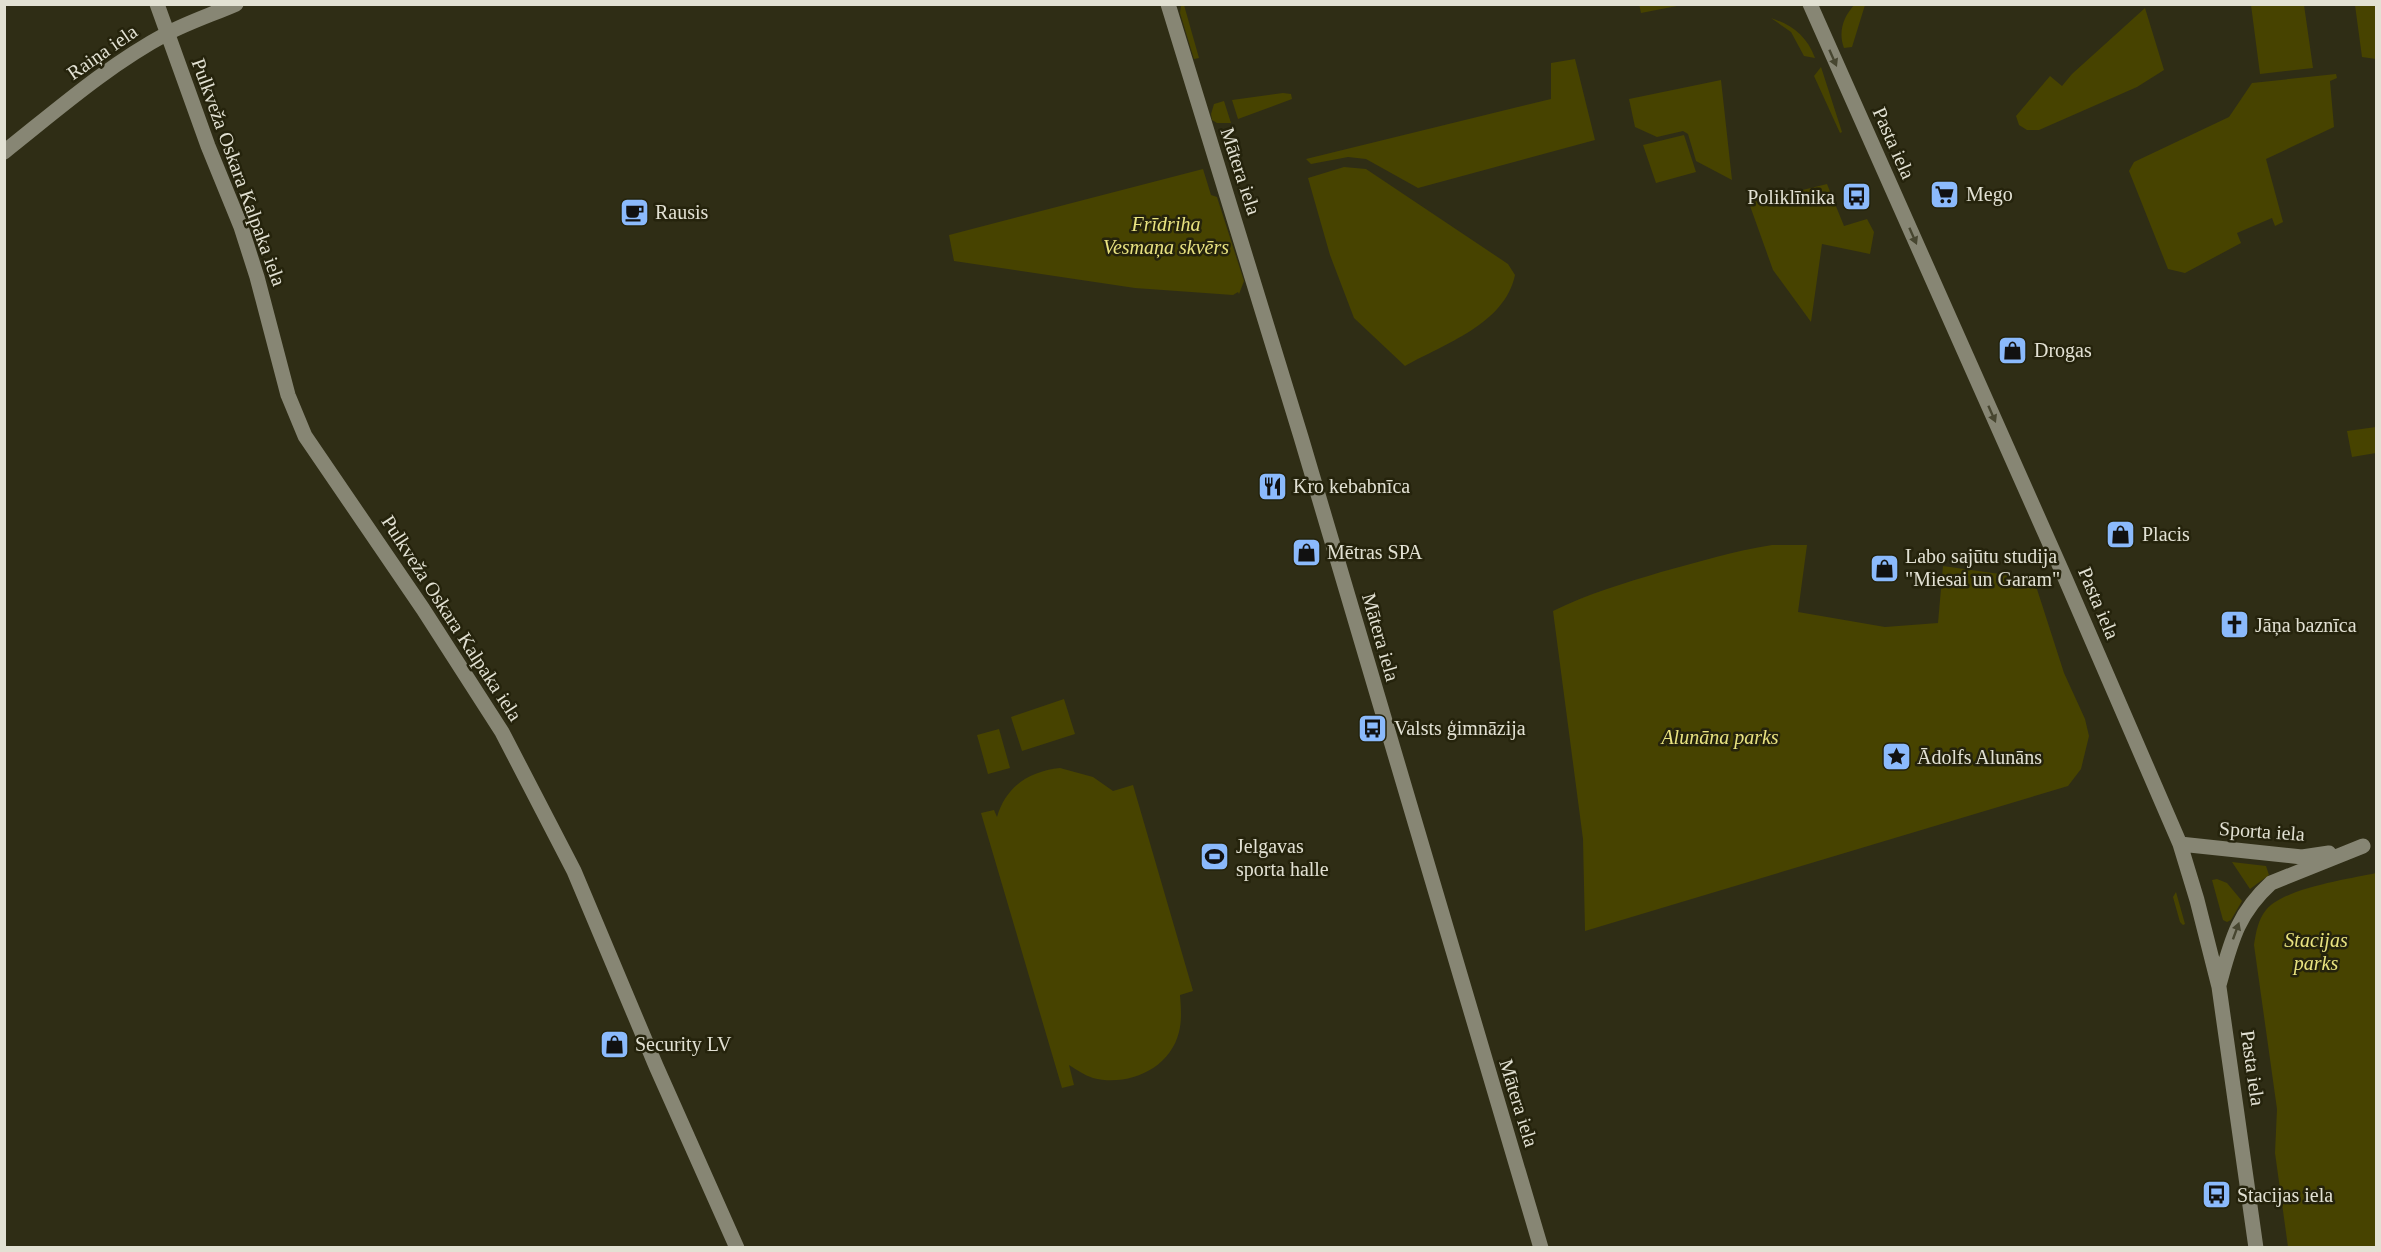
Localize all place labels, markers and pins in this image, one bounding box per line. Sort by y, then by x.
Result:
supermarket icon: Mego [1929,178,1961,210]
bus stop icon: Poliklīnika [1840,181,1872,213]
place label: Mego [1966,183,2013,206]
place label: Poliklīnika [1747,186,1835,208]
cafe icon: Rausis [618,196,650,228]
place label: Rausis [655,201,709,223]
shop icon: Drogas [1997,334,2029,366]
place label: Drogas [2034,339,2092,362]
restaurant icon: Kro kebabnīca [1256,470,1288,502]
place label: Kro kebabnīca [1293,475,1410,497]
shop icon: Placis [2105,518,2137,550]
place label: Placis [2142,523,2190,545]
shop icon: Mētras SPA [1290,536,1322,568]
place label: Mētras SPA [1327,541,1423,563]
place label: Labo sajūtu studija "Miesai un Garam" [1905,545,2060,590]
shop icon: Labo sajūtu studija "Miesai un Garam" [1868,552,1900,584]
church icon: Jāņa baznīca [2218,609,2250,641]
place label: Jāņa baznīca [2255,614,2357,637]
bus stop icon: Valsts ģimnāzija [1357,712,1389,744]
place label: Valsts ģimnāzija [1394,717,1526,740]
place icon: Ādolfs Alunāns [1880,741,1912,773]
place label: Ādolfs Alunāns [1917,746,2042,768]
place label: Jelgavas sporta halle [1236,835,1329,881]
sports icon: Jelgavas sporta halle [1199,841,1231,873]
shop icon: Security LV [598,1028,630,1060]
place label: Security LV [635,1033,732,1056]
bus stop icon: Stacijas iela [2200,1179,2232,1211]
place label: Stacijas iela [2237,1184,2333,1207]

